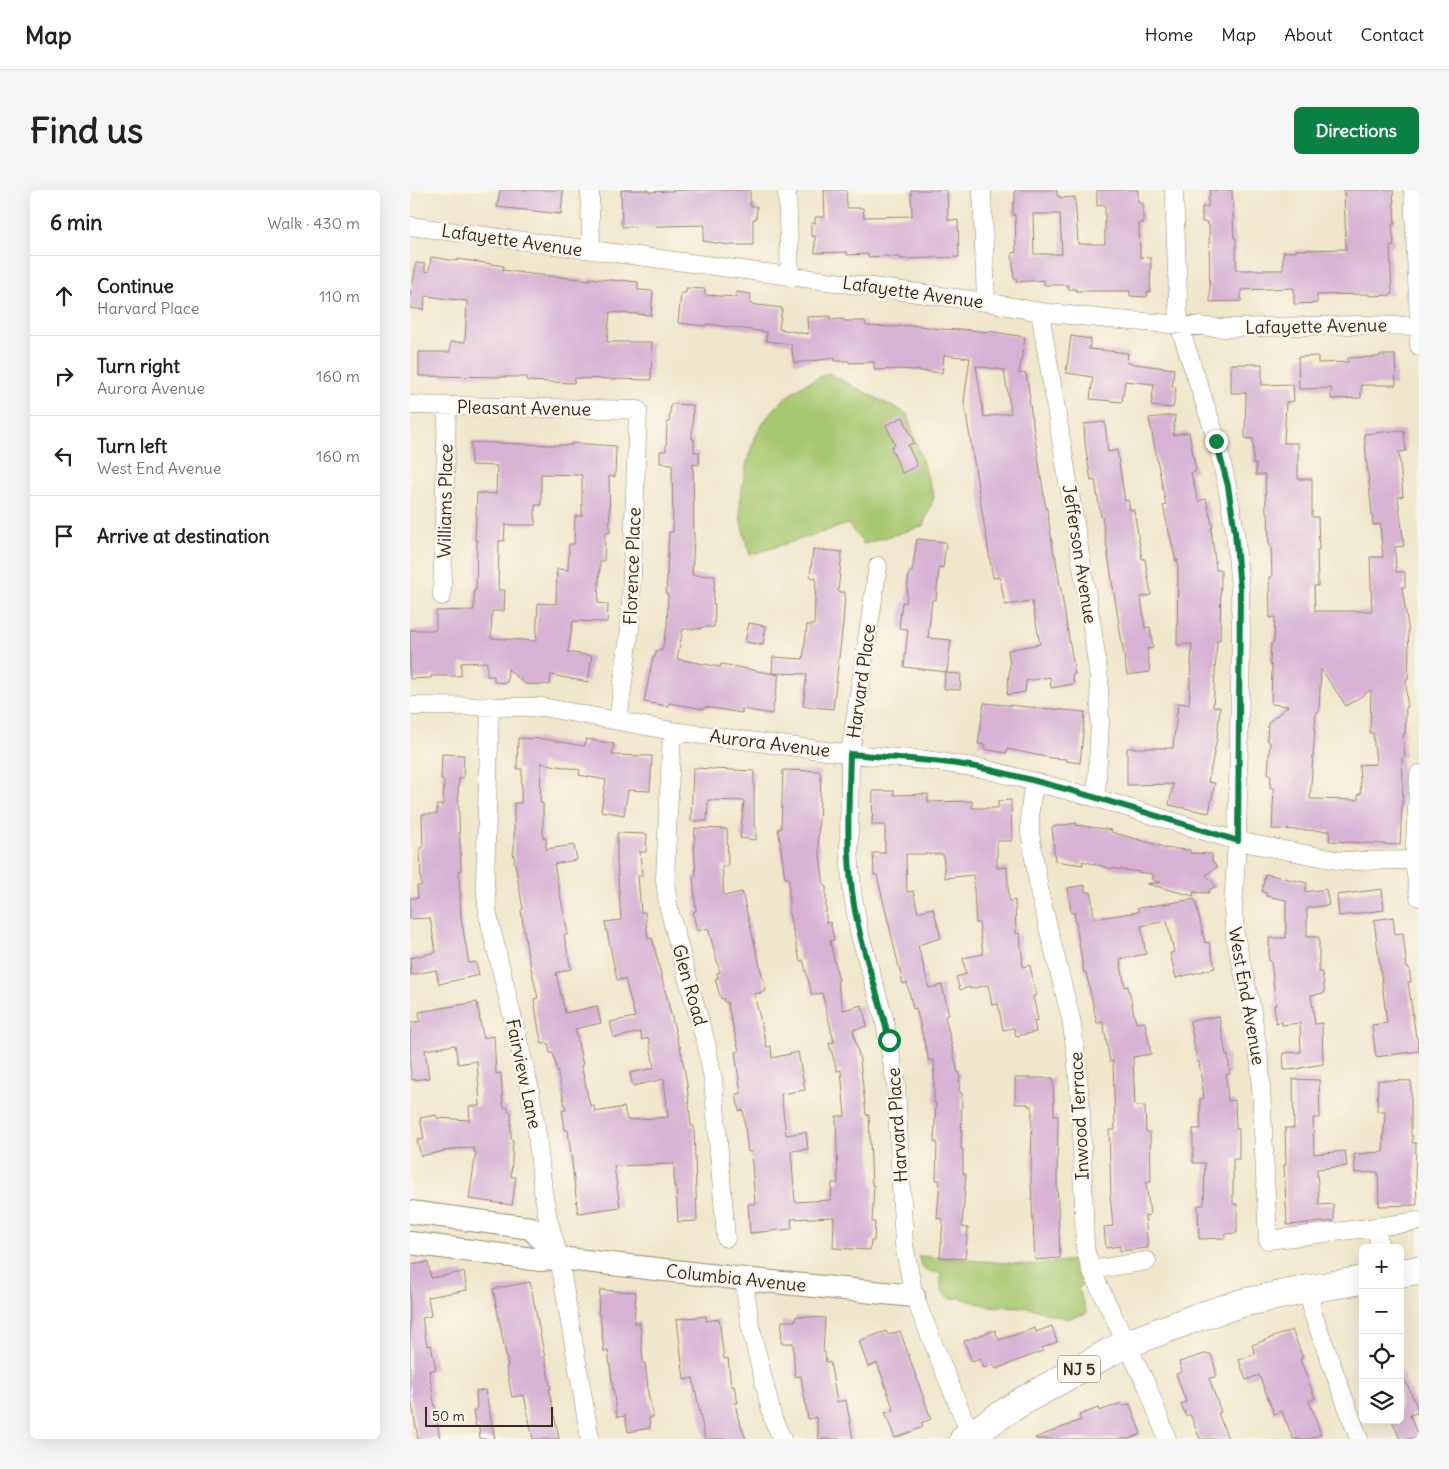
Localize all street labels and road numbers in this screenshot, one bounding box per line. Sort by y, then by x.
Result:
street label: Lafayette Avenue [440,219,584,261]
street label: Lafayette Avenue [841,271,985,313]
street label: Lafayette Avenue [1245,313,1387,339]
street label: Pleasant Avenue [457,395,591,421]
street label: Williams Place [433,444,457,558]
street label: Jefferson Avenue [1058,483,1102,625]
street label: Florence Place [618,507,646,625]
street label: Harvard Place [842,622,880,740]
street label: Aurora Avenue [708,724,832,762]
street label: West End Avenue [1224,925,1270,1067]
street label: Glen Road [667,942,713,1029]
street label: Fairview Lane [501,1017,547,1131]
street label: Inwood Terrace [1064,1051,1094,1181]
street label: Harvard Place [882,1067,912,1183]
street label: Columbia Avenue [665,1259,807,1297]
road number: NJ 5 [1058,1356,1100,1382]

